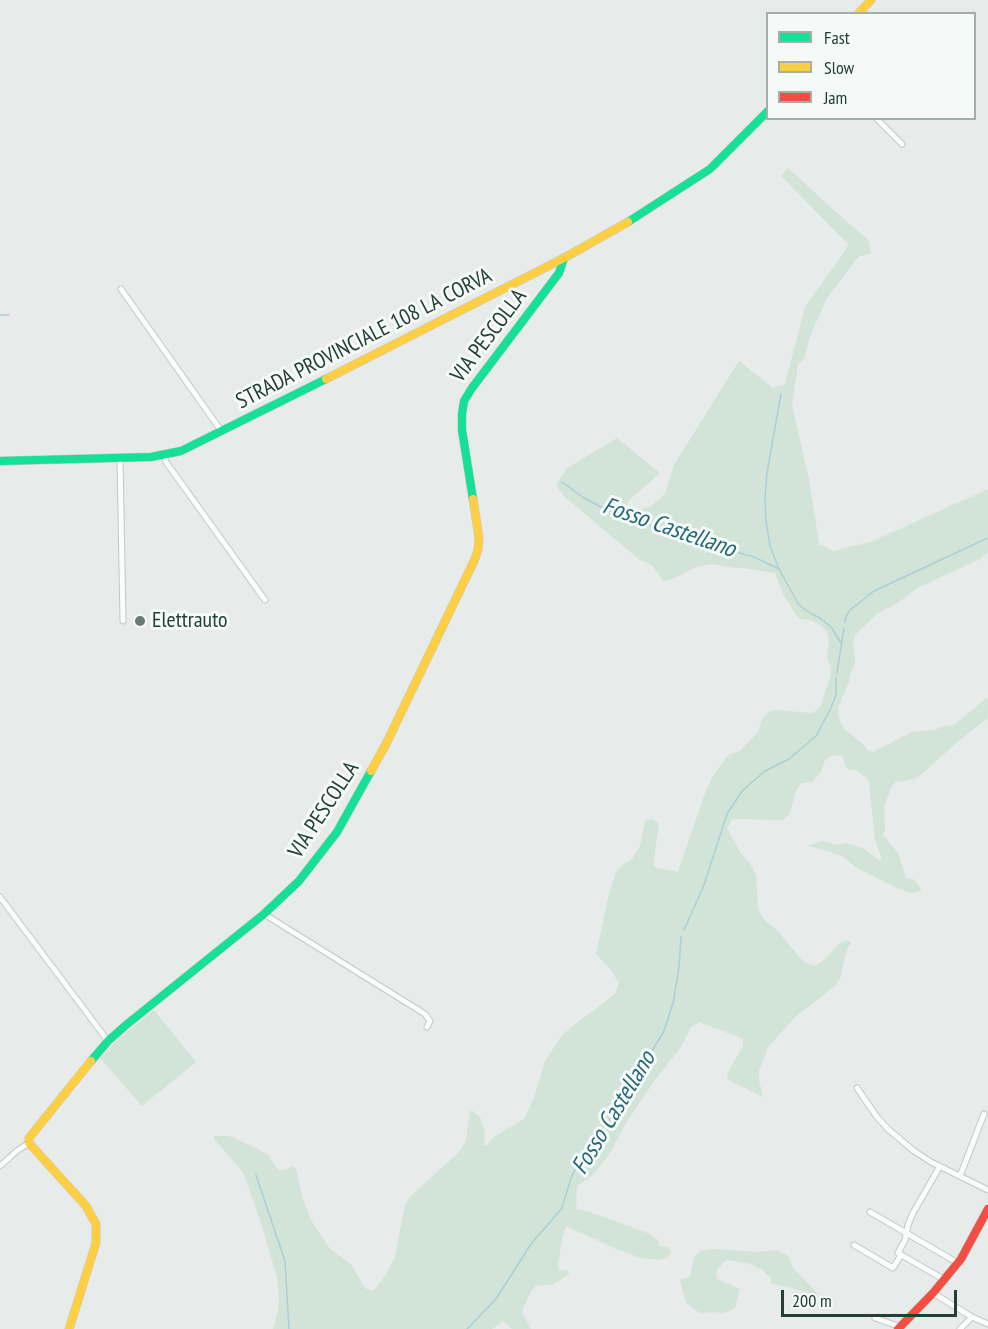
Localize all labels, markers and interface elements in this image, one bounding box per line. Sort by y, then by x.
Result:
legend [766,12,976,120]
text: Fast [824,26,850,49]
text: Slow [824,56,854,79]
text: Jam [824,86,847,109]
street label: STRADA PROVINCIALE 108 LA CORVA [232,263,496,415]
street label: VIA PESCOLLA [445,284,533,388]
water label: Fosso Castellano [599,492,739,564]
place label: Elettrauto [152,608,228,634]
marker: Elettrauto [133,614,147,628]
street label: VIA PESCOLLA [283,757,365,863]
water label: Fosso Castellano [566,1046,662,1180]
scale bar [784,1278,960,1316]
text: 200 m [792,1289,832,1312]

